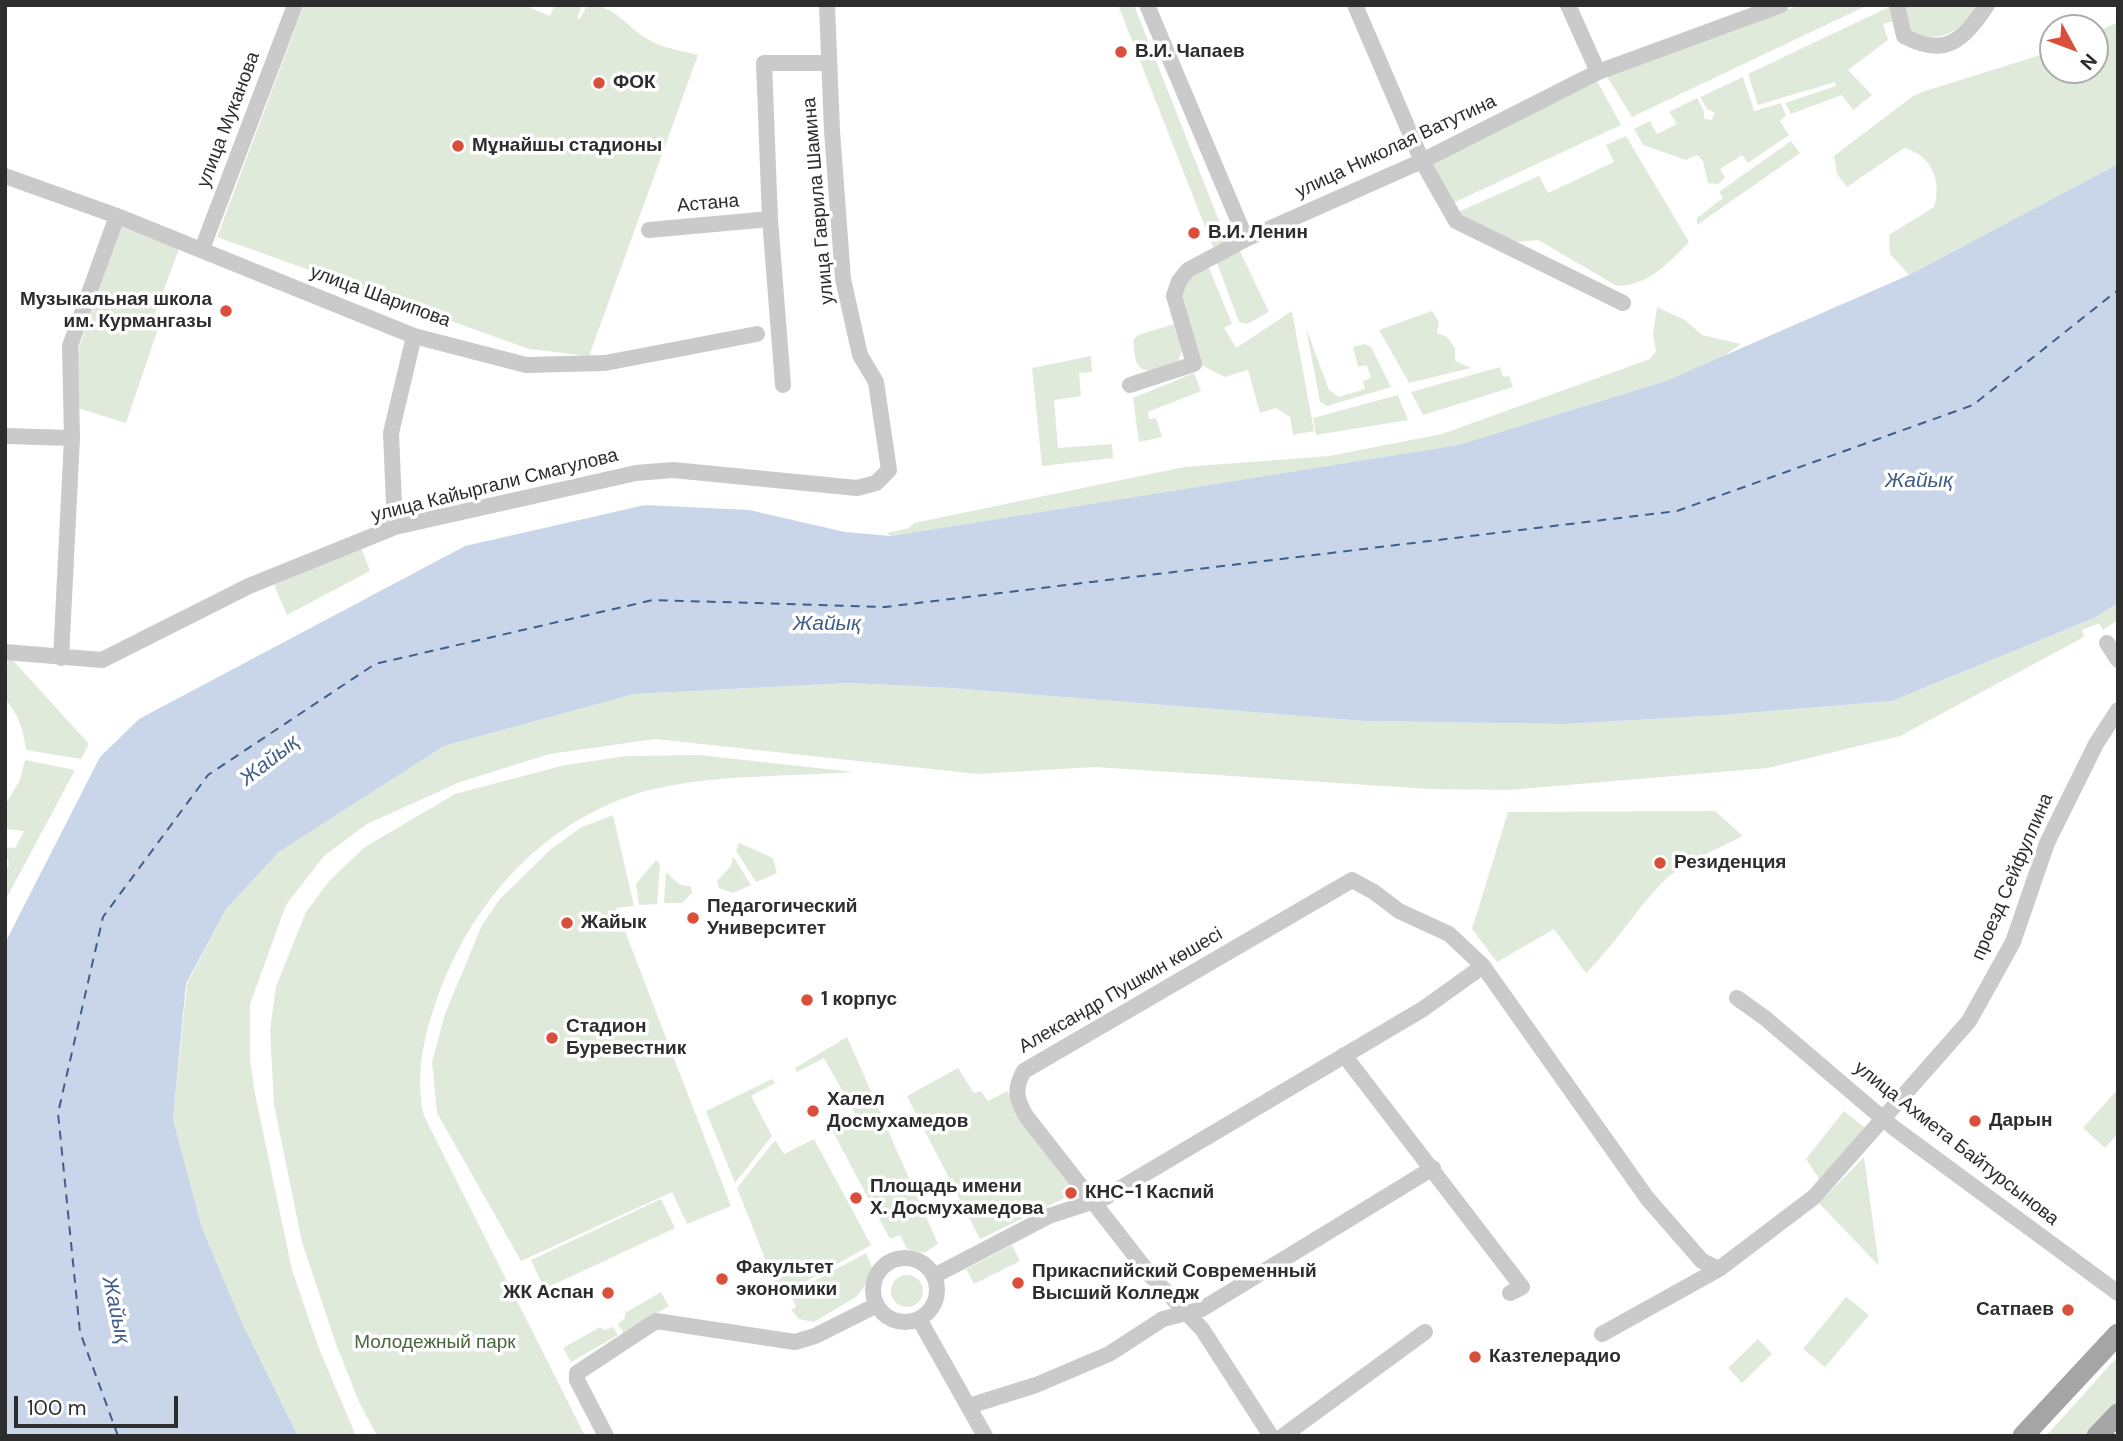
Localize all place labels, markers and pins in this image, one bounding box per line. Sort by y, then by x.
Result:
place label: В.И. Чапаев [1135,41,1245,63]
marker: В.И. Чапаев [1113,44,1129,60]
place label: ФОК [613,72,656,94]
marker: ФОК [591,75,607,91]
place label: Мұнайшы стадионы [472,135,662,157]
marker: Мұнайшы стадионы [450,138,466,154]
place label: В.И. Ленин [1208,222,1308,244]
marker: В.И. Ленин [1186,225,1202,241]
place label: Музыкальная школа им. Курмангазы [20,289,212,333]
marker: Музыкальная школа им. Курмангазы [218,303,234,319]
place label: Резиденция [1674,852,1786,874]
marker: Резиденция [1652,855,1668,871]
place label: Педагогический Университет [707,896,857,940]
marker: Педагогический Университет [685,910,701,926]
place label: Жайык [581,912,646,934]
marker: Жайык [559,915,575,931]
place label: 1 корпус [821,989,897,1011]
marker: 1 корпус [799,992,815,1008]
place label: Стадион Буревестник [566,1016,686,1060]
marker: Стадион Буревестник [544,1030,560,1046]
place label: Халел Досмухамедов [827,1089,968,1133]
marker: Халел Досмухамедов [805,1103,821,1119]
place label: Дарын [1989,1110,2052,1132]
marker: Дарын [1967,1113,1983,1129]
place label: Площадь имени Х. Досмухамедова [870,1176,1044,1220]
place label: КНС-1 Каспий [1085,1182,1214,1204]
marker: КНС-1 Каспий [1063,1185,1079,1201]
marker: Площадь имени Х. Досмухамедова [848,1190,864,1206]
place label: Факультет экономики [736,1257,837,1301]
place label: Прикаспийский Современный Высший Колледж [1032,1261,1317,1305]
marker: Факультет экономики [714,1271,730,1287]
marker: Прикаспийский Современный Высший Колледж [1010,1275,1026,1291]
place label: ЖК Аспан [503,1282,594,1304]
marker: ЖК Аспан [600,1285,616,1301]
place label: Сатпаев [1976,1299,2054,1321]
marker: Сатпаев [2060,1302,2076,1318]
place label: Казтелерадио [1489,1346,1621,1368]
marker: Казтелерадио [1467,1349,1483,1365]

